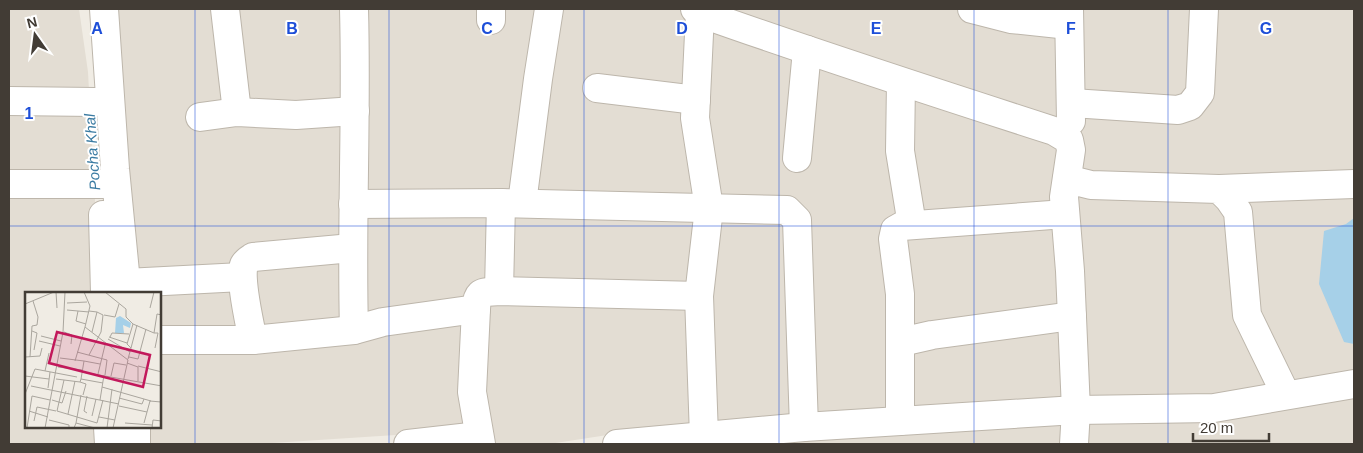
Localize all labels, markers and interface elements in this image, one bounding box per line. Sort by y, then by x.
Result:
north arrow [10,10,60,60]
text: N [25,13,39,31]
text: A [91,20,103,37]
text: B [286,20,298,37]
text: C [481,20,493,37]
text: D [676,20,688,37]
text: E [871,20,882,37]
text: F [1066,20,1076,37]
text: G [1260,20,1272,37]
text: 1 [25,105,34,122]
water label: Pocha Khal [81,112,103,191]
inset map [25,292,161,428]
scale bar [1193,410,1269,442]
text: 20 m [1200,419,1233,436]

